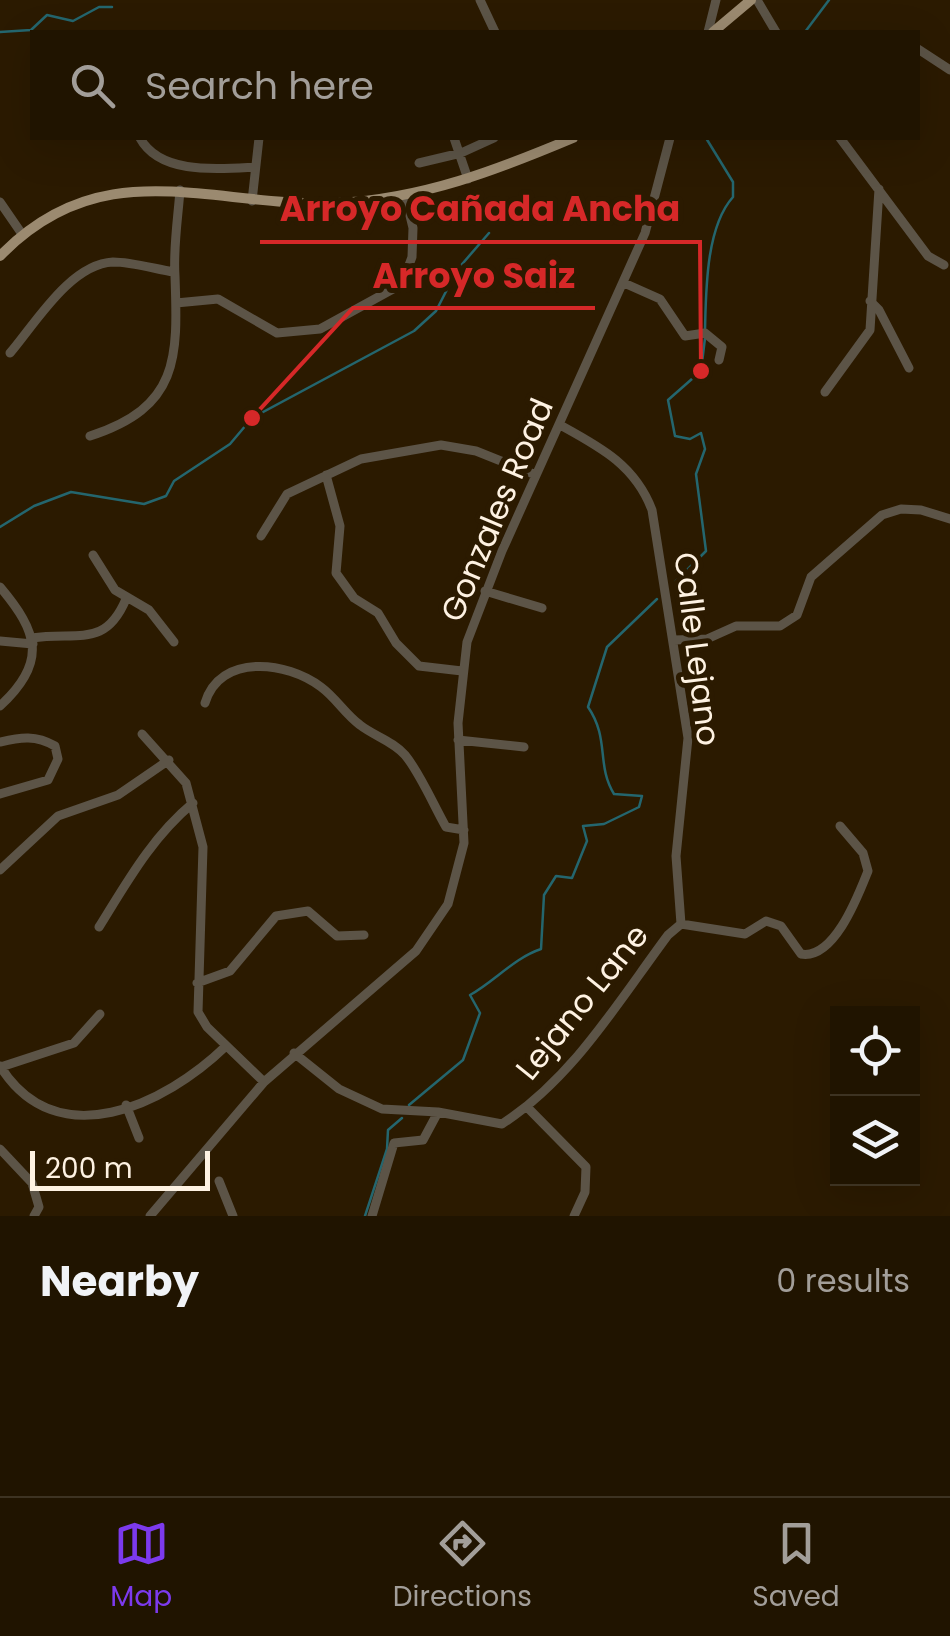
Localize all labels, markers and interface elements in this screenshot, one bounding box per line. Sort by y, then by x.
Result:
search box [30,30,920,140]
icon: search [65,58,120,113]
text: Search here [145,59,374,112]
callout: Arroyo Cañada Ancha [260,177,700,242]
text: Arroyo Cañada Ancha [280,184,680,233]
callout: Arroyo Saiz [353,243,595,308]
text: Arroyo Saiz [373,251,575,300]
street label: Gonzales Road [429,391,564,628]
street label: Calle Lejano [663,550,732,748]
street label: Lejano Lane [505,914,658,1089]
map controls [830,1006,920,1186]
button: locate [830,1006,920,1096]
button: layers [830,1096,920,1186]
scale bar [30,1146,210,1190]
text: 200 m [45,1149,133,1188]
text: Nearby [40,1252,199,1311]
text: 0 results [776,1258,910,1303]
tab: Map [110,1516,172,1618]
tab: Directions [393,1516,532,1618]
tab: Saved [752,1516,840,1618]

